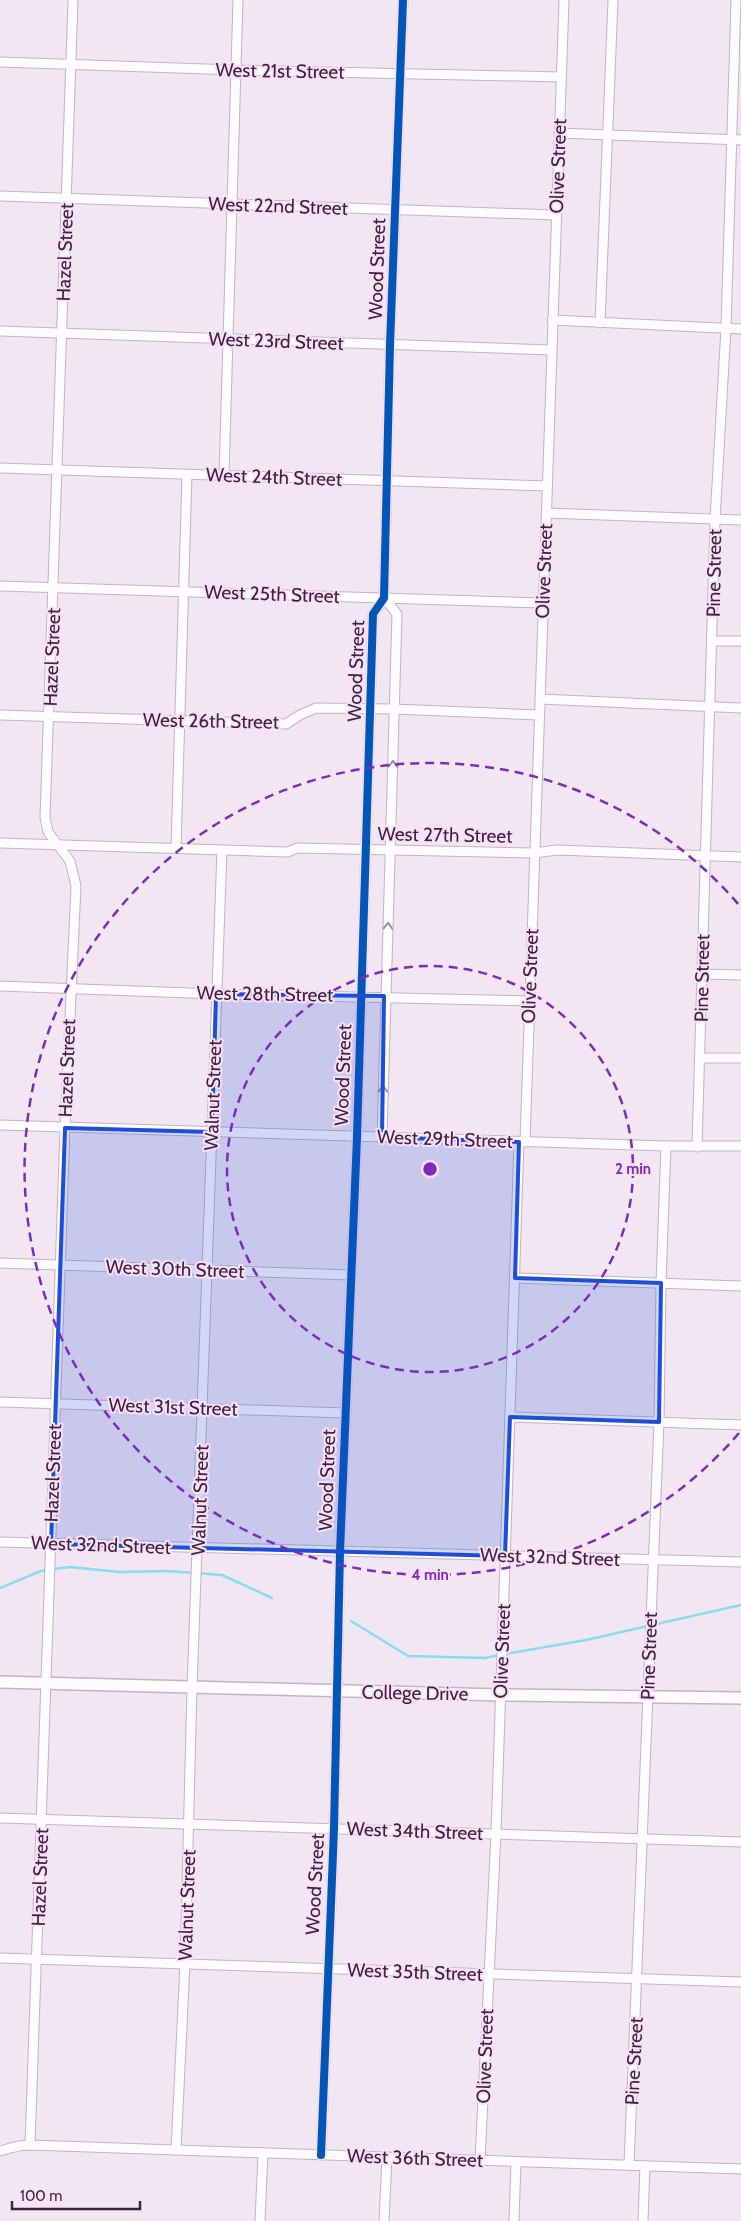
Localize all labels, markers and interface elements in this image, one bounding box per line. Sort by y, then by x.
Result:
street label: West 21st Street [215,58,345,84]
street label: Olive Street [545,118,571,214]
street label: West 22nd Street [208,192,349,220]
street label: Hazel Street [52,202,78,302]
street label: Wood Street [364,217,390,320]
street label: West 23rd Street [208,327,345,355]
street label: West 24th Street [206,463,343,491]
street label: Olive Street [531,523,557,619]
street label: Pine Street [702,528,726,617]
street label: West 25th Street [204,580,341,608]
street label: Hazel Street [39,607,65,707]
street label: Wood Street [343,619,369,722]
street label: West 26th Street [143,708,280,734]
one-way arrow [388,760,398,768]
street label: West 27th Street [377,822,513,848]
one-way arrow [382,922,393,930]
street label: Olive Street [517,928,543,1024]
street label: Pine Street [690,933,714,1022]
street label: West 28th Street [196,981,334,1007]
street label: Hazel Street [54,1018,80,1118]
street label: Wood Street [330,1023,356,1126]
street label: Walnut Street [200,1039,226,1151]
one-way arrow [377,1085,388,1093]
street label: West 29th Street [377,1125,514,1153]
centre of rings [421,1160,439,1178]
text: 2 min [615,1160,651,1178]
street label: West 30th Street [105,1255,245,1283]
street label: West 31st Street [108,1393,239,1421]
street label: Hazel Street [40,1423,66,1523]
street label: Wood Street [314,1428,340,1531]
street label: Walnut Street [187,1444,213,1556]
street label: West 32nd Street [31,1531,172,1559]
street label: West 32nd Street [480,1543,621,1571]
text: 4 min [411,1566,449,1584]
street label: Olive Street [489,1603,515,1699]
street label: Pine Street [636,1611,662,1700]
street label: College Drive [362,1681,469,1705]
street label: West 34th Street [346,1817,484,1845]
street label: Hazel Street [27,1827,53,1927]
street label: Wood Street [301,1832,329,1935]
street label: Walnut Street [174,1849,200,1961]
street label: West 35th Street [347,1958,484,1986]
street label: Olive Street [472,2008,498,2104]
street label: Pine Street [620,2016,648,2106]
street label: West 36th Street [346,2144,484,2172]
scale bar [12,2178,140,2210]
text: 100 m [20,2187,62,2205]

